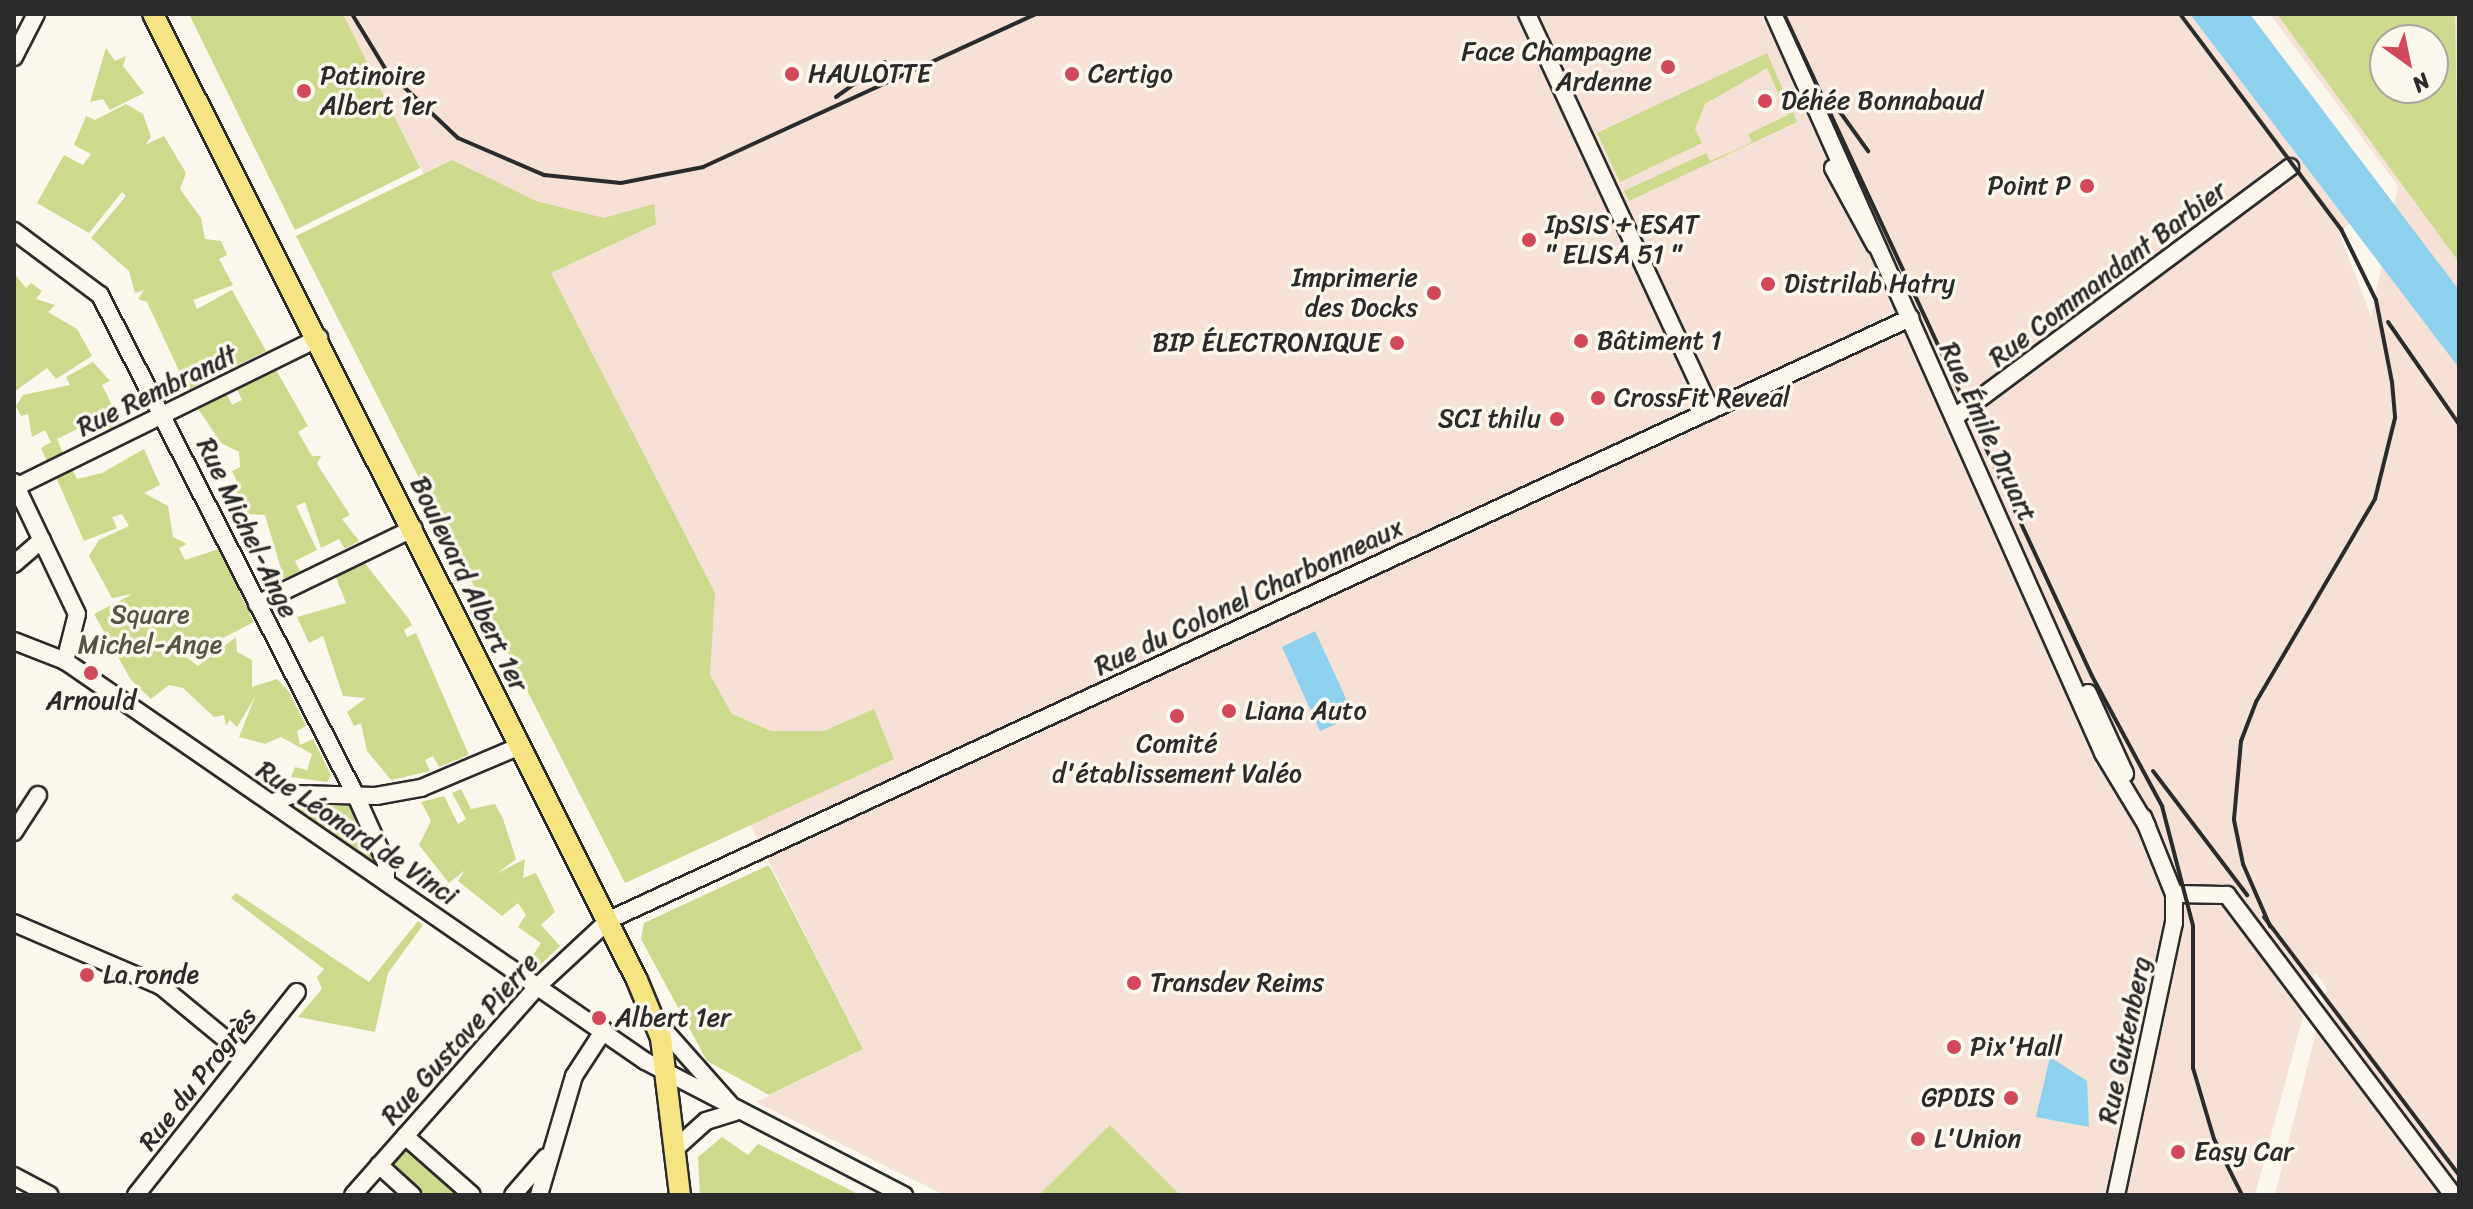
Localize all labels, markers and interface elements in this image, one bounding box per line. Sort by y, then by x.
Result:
north arrow [2369,24,2449,104]
place label: Face Champagne Ardenne [1462,36,1652,98]
place label: HAULOTTE [808,58,931,90]
place label: Certigo [1088,58,1173,90]
marker: Face Champagne Ardenne [1659,58,1677,76]
place label: Patinoire Albert 1er [320,60,436,122]
text: N [2404,62,2438,103]
marker: HAULOTTE [783,65,801,83]
marker: Certigo [1063,65,1081,83]
marker: Patinoire Albert 1er [295,82,313,100]
place label: Déhée Bonnabaud [1781,85,1982,117]
marker: Déhée Bonnabaud [1756,92,1774,110]
place label: Point P [1987,170,2071,202]
street label: Rue Commandant Barbier [1983,175,2233,373]
marker: Point P [2078,177,2096,195]
place label: IpSIS + ESAT " ELISA 51 " [1545,209,1701,270]
marker: IpSIS + ESAT " ELISA 51 " [1520,231,1538,249]
place label: Imprimerie des Docks [1292,262,1418,324]
place label: Distrilab Hatry [1784,268,1956,300]
marker: Distrilab Hatry [1759,275,1777,293]
marker: Imprimerie des Docks [1425,284,1443,302]
place label: Bâtiment 1 [1597,325,1722,357]
place label: BIP ÉLECTRONIQUE [1155,327,1381,359]
marker: Bâtiment 1 [1572,332,1590,350]
marker: BIP ÉLECTRONIQUE [1388,334,1406,352]
street label: Rue Émile Druart [1933,338,2043,526]
street label: Rue Rembrandt [72,339,242,443]
place label: CrossFit Reveal [1614,382,1791,414]
marker: CrossFit Reveal [1589,389,1607,407]
place label: SCI thilu [1438,403,1541,435]
marker: SCI thilu [1548,410,1566,428]
street label: Rue Michel-Ange [190,434,304,622]
street label: Boulevard Albert 1er [403,471,535,697]
street label: Rue du Colonel Charbonneaux [1090,512,1408,682]
park label: Square Michel-Ange [78,599,222,660]
marker: Arnould [82,664,100,682]
place label: Arnould [46,685,136,717]
place label: Liana Auto [1245,695,1367,727]
marker: Liana Auto [1220,702,1238,720]
marker: Comité d'établissement Valéo [1168,707,1186,725]
place label: Comité d'établissement Valéo [1052,728,1302,790]
street label: Rue Léonard de Vinci [250,754,464,912]
street label: Rue Gustave Pierre [376,948,544,1130]
street label: Rue Gutenberg [2092,954,2158,1126]
place label: La ronde [103,959,200,991]
marker: La ronde [78,966,96,984]
place label: Transdev Reims [1150,967,1325,999]
marker: Transdev Reims [1125,974,1143,992]
street label: Rue du Progrès [132,1001,264,1157]
place label: Albert 1er [615,1002,731,1034]
marker: Albert 1er [590,1009,608,1027]
place label: Pix'Hall [1970,1031,2062,1063]
marker: Pix'Hall [1945,1038,1963,1056]
place label: GPDIS [1921,1082,1995,1114]
marker: GPDIS [2002,1089,2020,1107]
place label: L'Union [1934,1123,2021,1155]
marker: L'Union [1909,1130,1927,1148]
place label: Easy Car [2194,1136,2294,1168]
marker: Easy Car [2169,1143,2187,1161]

